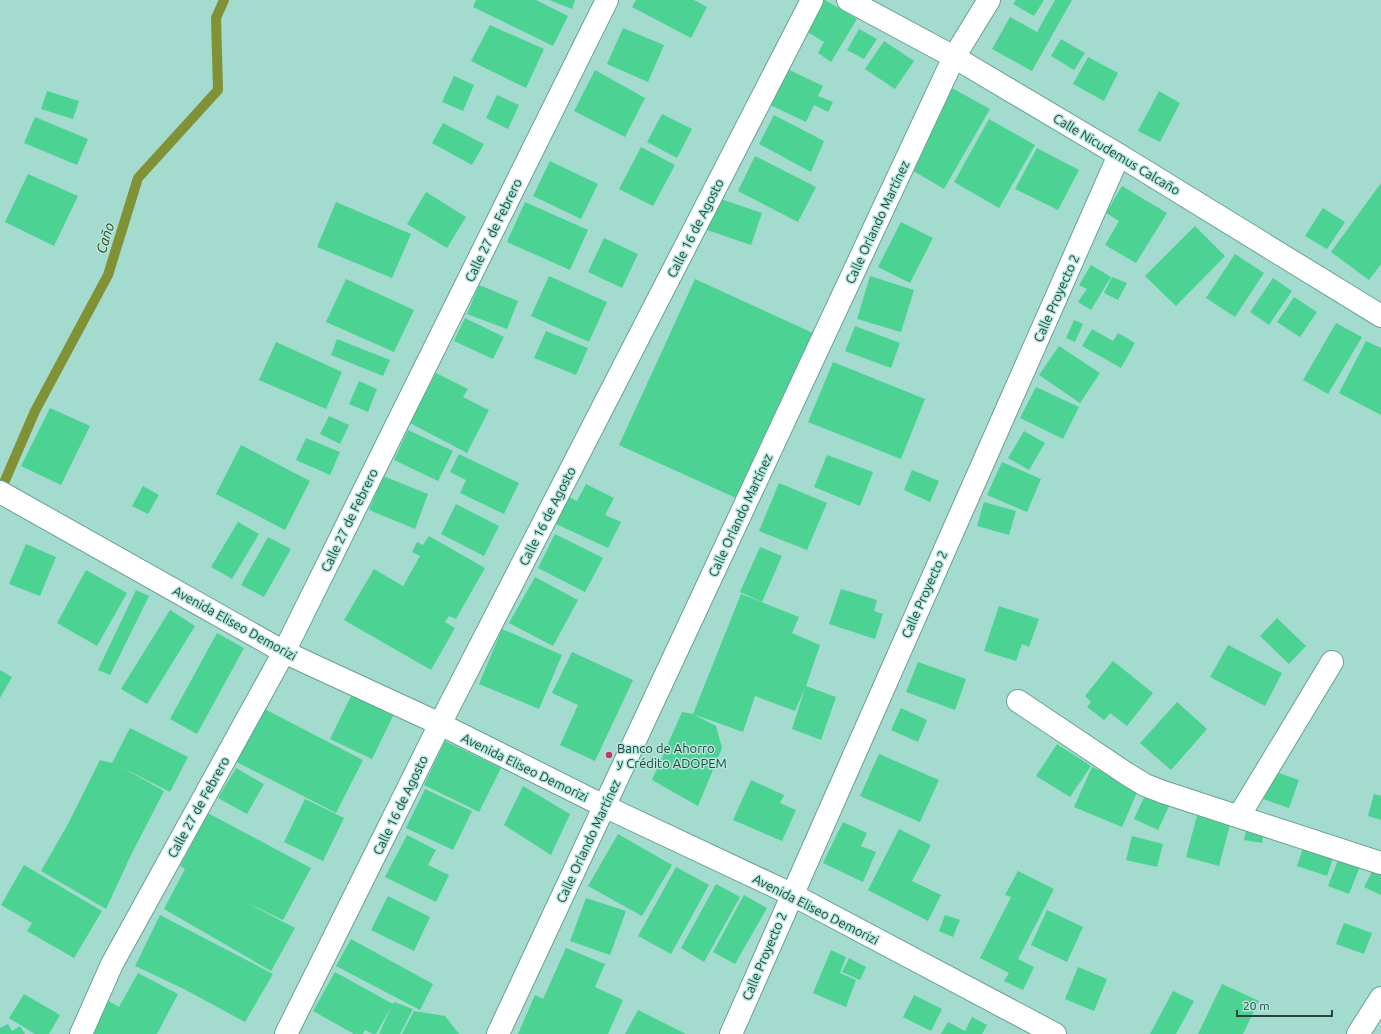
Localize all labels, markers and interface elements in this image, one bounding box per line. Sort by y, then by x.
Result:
street label: Calle Nicudemus Calcaño [1051,111,1183,197]
street label: Calle Orlando Martínez [842,158,912,286]
street label: Calle 27 de Febrero [462,176,524,284]
street label: Calle 16 de Agosto [664,176,726,280]
water label: Caño [93,220,117,255]
street label: Calle Proyecto 2 [1030,252,1082,344]
street label: Calle Orlando Martínez [705,451,775,579]
street label: Calle 16 de Agosto [516,464,578,568]
street label: Calle 27 de Febrero [318,466,380,574]
street label: Calle Proyecto 2 [898,548,950,640]
street label: Avenida Eliseo Demorizi [171,583,299,663]
street label: Avenida Eliseo Demorizi [459,730,591,804]
place label: Banco de Ahorro y Crédito ADOPEM [617,741,727,770]
marker: Banco de Ahorro y Crédito ADOPEM [604,750,614,760]
street label: Calle 16 de Agosto [370,753,430,857]
street label: Calle 27 de Febrero [164,754,232,860]
street label: Calle Orlando Martínez [553,777,623,905]
street label: Avenida Eliseo Demorizi [751,871,881,947]
street label: Calle Proyecto 2 [739,910,789,1002]
scale bar [1237,992,1332,1018]
text: 20 m [1243,999,1270,1012]

